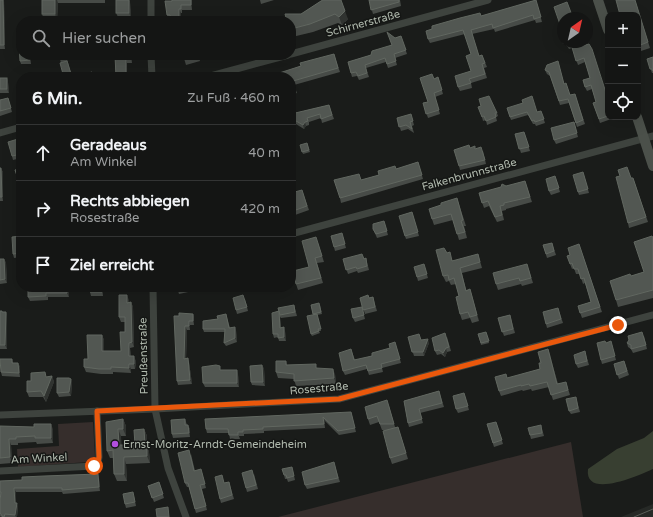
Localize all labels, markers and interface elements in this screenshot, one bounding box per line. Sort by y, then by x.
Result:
street label: Schirnerstraße [325,7,402,40]
north arrow [557,12,593,48]
map controls [605,12,641,120]
button: + [605,12,641,48]
search box [16,16,296,60]
icon: search [30,27,52,49]
text: Hier suchen [62,29,146,47]
button: − [605,48,641,84]
button: locate [605,84,641,120]
text: 6 Min. [32,88,82,109]
text: Zu Fuß · 460 m [187,90,280,106]
text: Geradeaus [70,136,147,154]
icon: ahead [32,142,54,164]
text: 40 m [248,145,280,161]
text: Am Winkel [70,154,137,170]
street label: Falkenbrunnstraße [420,156,518,193]
text: Rechts abbiegen [70,192,190,210]
icon: right [32,198,54,220]
text: 420 m [240,201,280,217]
text: Rosestraße [70,210,139,226]
icon: arrive [32,254,54,276]
text: Ziel erreicht [70,256,154,274]
route end [609,316,627,334]
street label: Preußenstraße [136,318,151,394]
street label: Rosestraße [289,379,349,398]
place label: Ernst-Moritz-Arndt-Gemeindeheim [123,438,307,451]
marker: Ernst-Moritz-Arndt-Gemeindeheim [110,439,120,449]
street label: Am Winkel [11,451,68,466]
route start [85,457,103,475]

